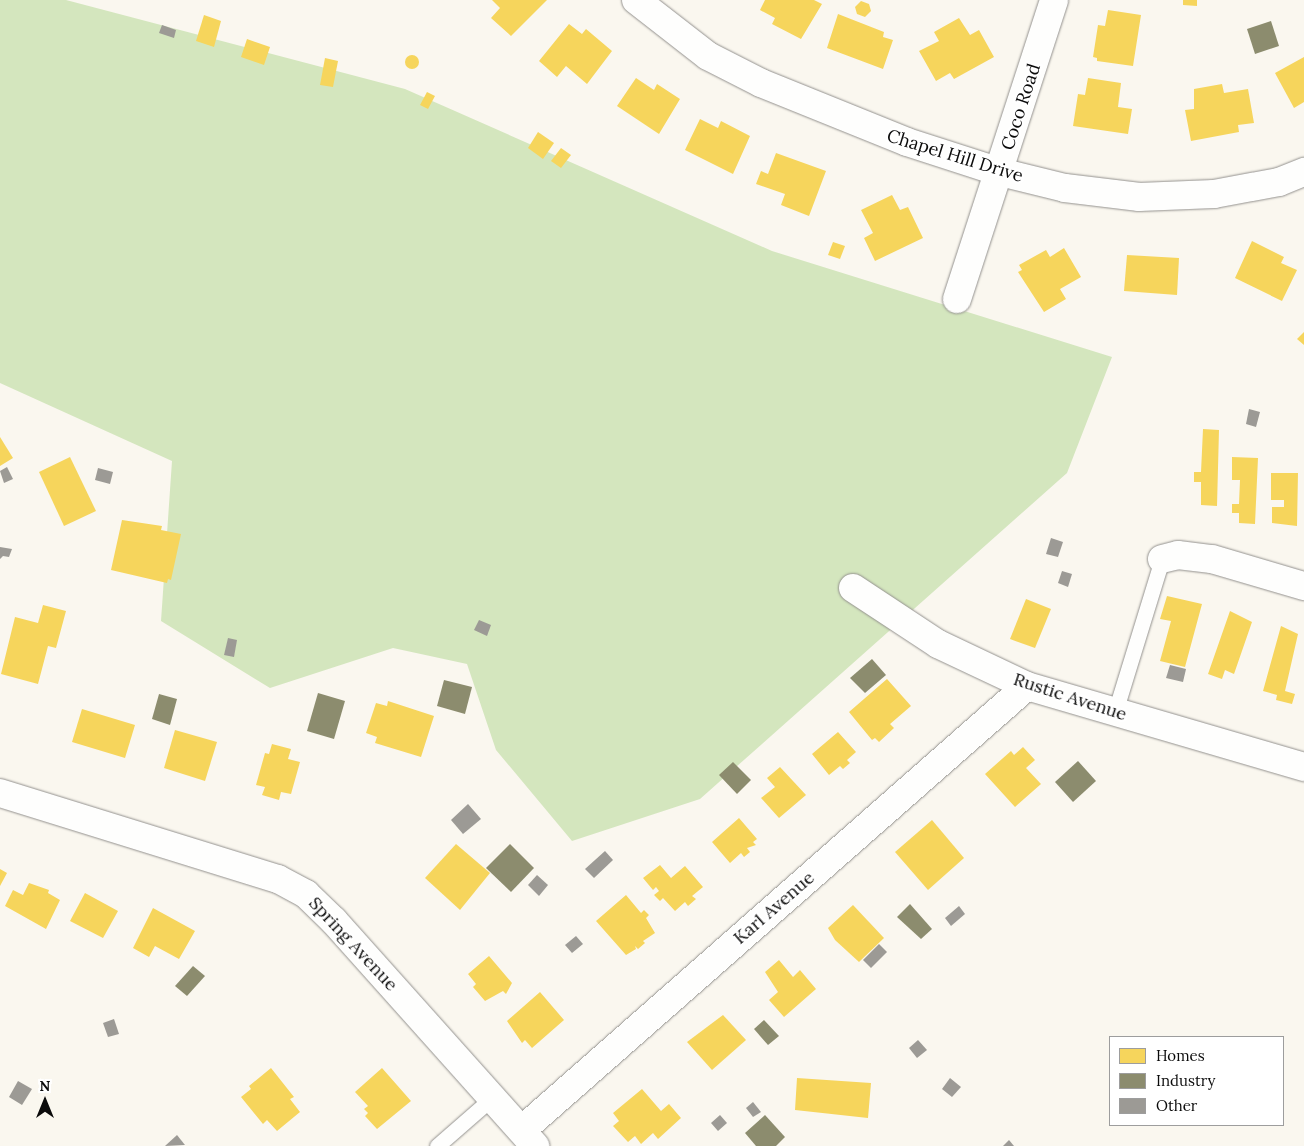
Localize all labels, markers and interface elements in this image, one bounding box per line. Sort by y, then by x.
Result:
street label: Coco Road [997,61,1045,153]
street label: Chapel Hill Drive [884,125,1026,187]
street label: Rustic Avenue [1011,669,1129,725]
street label: Karl Avenue [729,867,819,949]
street label: Spring Avenue [304,893,402,995]
legend [1109,1036,1284,1126]
text: Homes [1156,1046,1205,1065]
text: Industry [1156,1071,1215,1090]
north arrow [20,1076,70,1126]
text: N [40,1077,50,1095]
text: Other [1156,1096,1197,1115]

